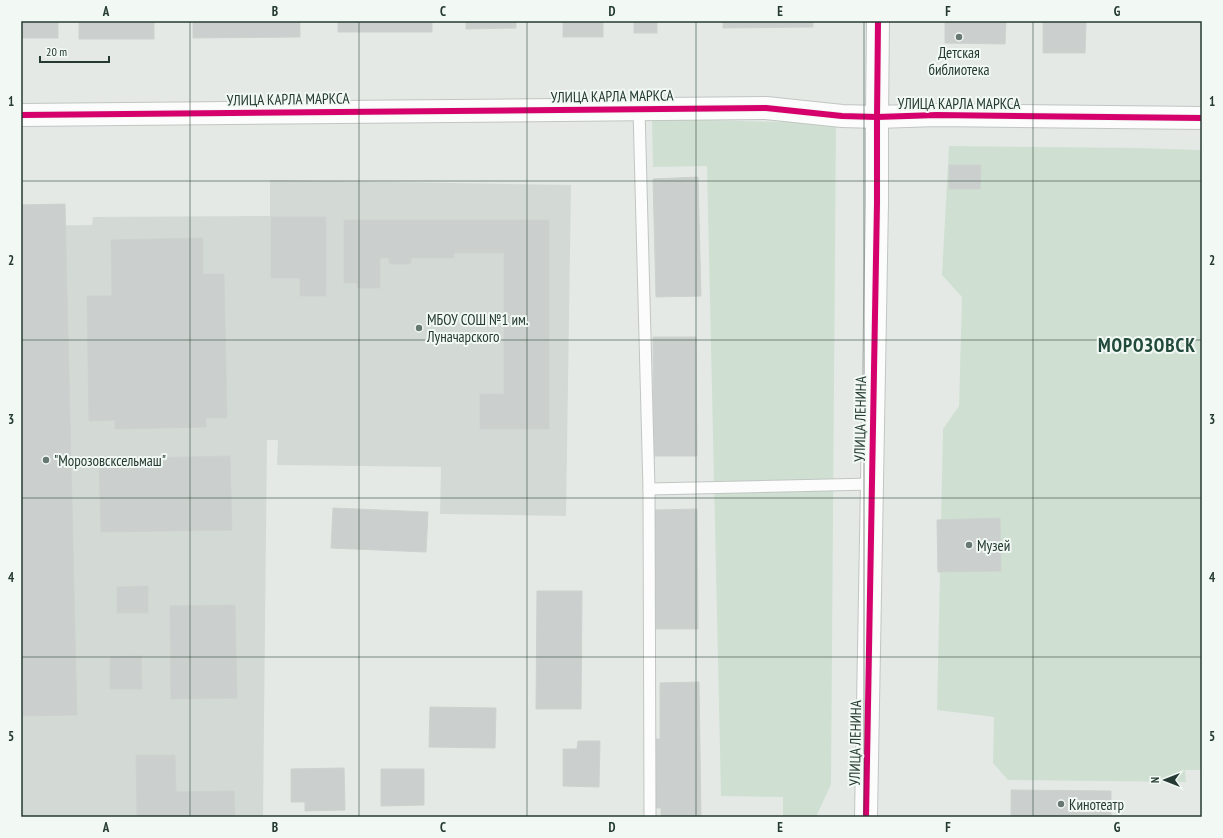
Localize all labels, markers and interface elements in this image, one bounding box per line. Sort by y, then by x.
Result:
text: A [102,3,110,20]
text: B [272,3,278,20]
text: C [440,3,446,20]
text: D [609,3,616,20]
text: E [777,3,783,20]
text: F [945,3,951,20]
text: G [1114,3,1121,20]
marker: Детская библиотека [954,32,964,42]
scale bar [40,38,109,64]
place label: Детская библиотека [928,43,990,79]
text: 20 m [46,44,67,59]
street label: УЛИЦА КАРЛА МАРКСА [550,85,675,107]
street label: УЛИЦА КАРЛА МАРКСА [226,88,351,110]
text: 1 [8,93,14,110]
text: 1 [1209,93,1215,110]
street label: УЛИЦА КАРЛА МАРКСА [898,94,1021,113]
text: 2 [8,252,14,269]
text: 2 [1209,252,1215,269]
place label: МБОУ СОШ №1 им. Луначарского [426,310,529,346]
marker: МБОУ СОШ №1 им. Луначарского [414,323,424,333]
district label: МОРОЗОВСК [1098,333,1196,357]
street label: УЛИЦА ЛЕНИНА [850,375,870,462]
text: 3 [8,411,14,428]
text: 3 [1209,411,1215,428]
place label: "Морозовсксельмаш" [54,451,166,470]
marker: "Морозовсксельмаш" [41,455,51,465]
place label: Музей [977,536,1010,555]
marker: Музей [964,540,974,550]
text: 4 [8,569,15,586]
text: 4 [1209,569,1216,586]
street label: УЛИЦА ЛЕНИНА [845,699,865,786]
text: 5 [8,728,14,745]
text: 5 [1209,728,1215,745]
north arrow [1145,760,1185,800]
text: N [1148,777,1162,783]
place label: Кинотеатр [1069,795,1124,814]
marker: Кинотеатр [1056,799,1066,809]
text: A [102,819,110,836]
text: B [272,819,278,836]
text: C [440,819,446,836]
text: D [609,819,616,836]
text: E [777,819,783,836]
text: F [945,819,951,836]
text: G [1114,819,1121,836]

